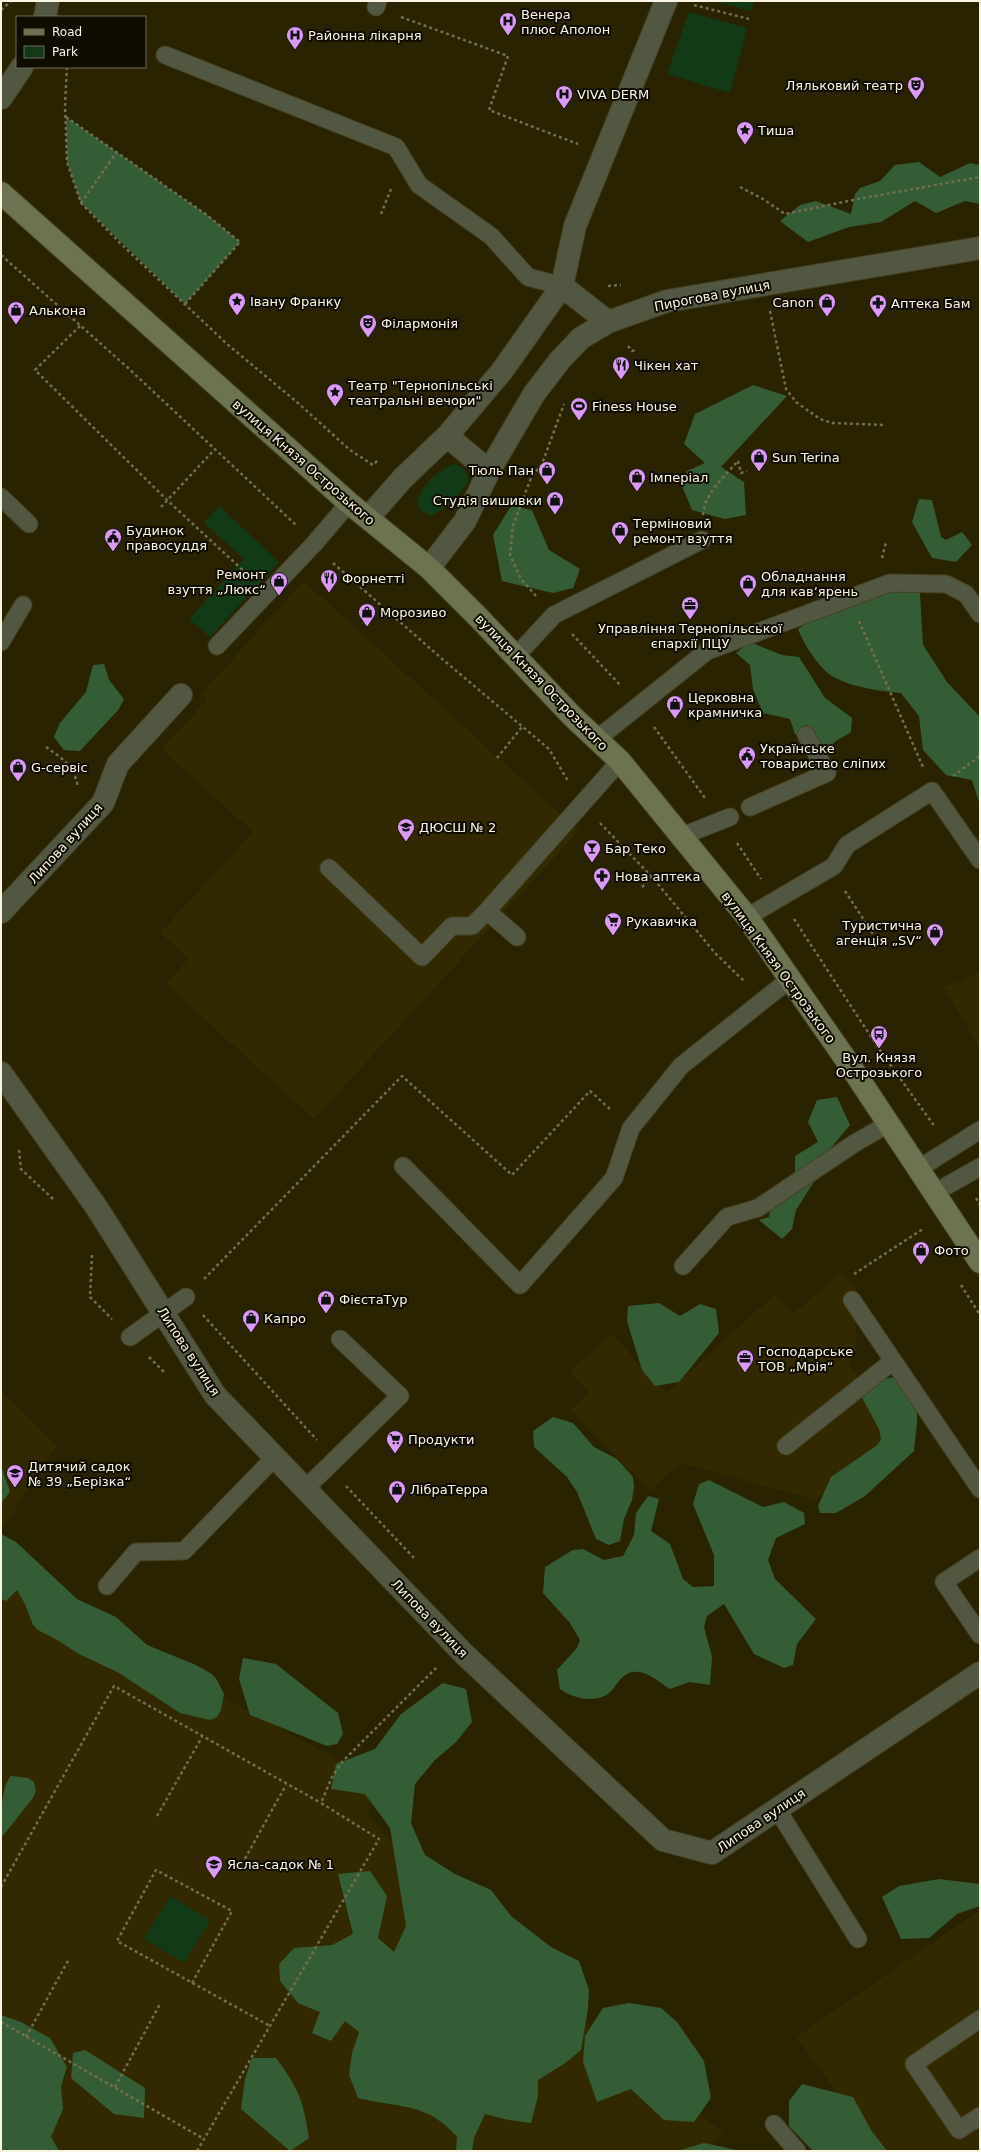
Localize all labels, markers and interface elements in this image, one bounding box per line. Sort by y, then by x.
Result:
place label: Венера плюс Аполон [521,7,610,37]
hospital icon: Венера плюс Аполон [498,11,518,36]
legend [16,16,146,68]
text: Road [52,25,82,39]
hospital icon: Районна лікарня [285,25,305,50]
place label: Районна лікарня [308,28,422,43]
text: Park [52,45,78,59]
theatre icon: Ляльковий театр [906,75,926,100]
place label: Ляльковий театр [786,78,903,93]
hospital icon: VIVA DERM [554,84,574,109]
place label: VIVA DERM [577,87,649,102]
place icon: Тиша [735,120,755,145]
place label: Тиша [757,123,794,138]
street label: Пирогова вулиця [653,277,771,314]
place icon: Івану Франку [227,291,247,316]
shop icon: Canon [817,292,837,317]
pharmacy icon: Аптека Бам [868,293,888,318]
place label: Івану Франку [250,294,342,309]
place label: Canon [773,295,814,310]
place label: Аптека Бам [891,296,971,311]
shop icon: Алькона [6,300,26,325]
place label: Алькона [29,303,86,318]
theatre icon: Філармонія [358,313,378,338]
place label: Філармонія [381,316,458,331]
restaurant icon: Чікен хат [611,355,631,380]
place label: Чікен хат [634,358,699,373]
place label: Театр "Тернопільські театральні вечори" [347,378,493,408]
place icon: Театр "Тернопільські театральні вечори" [325,382,345,407]
street label: вулиця Князя Острозького [229,396,378,528]
sports icon: Finess House [569,396,589,421]
place label: Finess House [592,399,677,414]
shop icon: Sun Terina [749,447,769,472]
place label: Sun Terina [772,450,840,465]
shop icon: Тюль Пан [537,460,557,485]
place label: Тюль Пан [468,463,534,478]
shop icon: Імперіал [627,467,647,492]
place label: Імперіал [650,470,708,485]
shop icon: Студія вишивки [545,490,565,515]
place label: Студія вишивки [433,493,542,508]
place label: Терміновий ремонт взуття [632,516,732,546]
shop icon: Терміновий ремонт взуття [610,520,630,545]
place label: Будинок правосуддя [126,523,207,553]
public building icon: Будинок правосуддя [103,527,123,552]
place label: Ремонт взуття „Люкс“ [167,567,266,597]
restaurant icon: Форнетті [319,568,339,593]
place label: Обладнання для кав’ярень [761,569,858,599]
shop icon: Ремонт взуття „Люкс“ [269,571,289,596]
place label: Форнетті [342,571,405,586]
shop icon: Обладнання для кав’ярень [738,573,758,598]
office icon: Управління Тернопільської єпархії ПЦУ [680,595,700,620]
shop icon: Морозиво [357,602,377,627]
place label: Морозиво [380,605,446,620]
street label: вулиця Князя Острозького [472,611,611,754]
place label: Управління Тернопільської єпархії ПЦУ [598,621,782,651]
place label: Церковна крамничка [688,690,762,720]
shop icon: Церковна крамничка [665,694,685,719]
place label: Українське товариство сліпих [760,741,886,771]
public building icon: Українське товариство сліпих [737,745,757,770]
shop icon: G-сервіс [8,757,28,782]
place label: G-сервіс [31,760,88,775]
street label: Липова вулиця [25,800,105,887]
school or university icon: ДЮСШ № 2 [396,817,416,842]
place label: ДЮСШ № 2 [419,820,496,835]
bar icon: Бар Теко [582,838,602,863]
place label: Бар Теко [605,841,666,856]
pharmacy icon: Нова аптека [592,866,612,891]
place label: Нова аптека [615,869,700,884]
street label: вулиця Князя Острозького [719,889,839,1046]
supermarket icon: Рукавичка [603,911,623,936]
place label: Рукавичка [626,914,697,929]
place label: Туристична агенція „SV“ [836,918,922,948]
shop icon: Туристична агенція „SV“ [925,922,945,947]
bus stop icon: Вул. Князя Острозького [869,1024,889,1049]
place label: Вул. Князя Острозького [836,1050,922,1080]
shop icon: Фото [911,1240,931,1265]
place label: Фото [934,1243,969,1258]
shop icon: ФієстаТур [316,1289,336,1314]
place label: ФієстаТур [339,1292,408,1307]
street label: Липова вулиця [154,1304,223,1399]
shop icon: Капро [241,1308,261,1333]
place label: Капро [264,1311,306,1326]
place label: Господарське ТОВ „Мрія“ [757,1344,853,1374]
office icon: Господарське ТОВ „Мрія“ [735,1348,755,1373]
supermarket icon: Продукти [385,1429,405,1454]
place label: Продукти [408,1432,475,1447]
place label: Дитячий садок № 39 „Берізка“ [28,1459,131,1489]
school or university icon: Дитячий садок № 39 „Берізка“ [5,1463,25,1488]
shop icon: ЛібраТерра [387,1479,407,1504]
place label: ЛібраТерра [410,1482,488,1497]
street label: Липова вулиця [388,1576,471,1661]
street label: Липова вулиця [714,1785,808,1855]
school or university icon: Ясла-садок № 1 [204,1854,224,1879]
place label: Ясла-садок № 1 [227,1857,334,1872]

